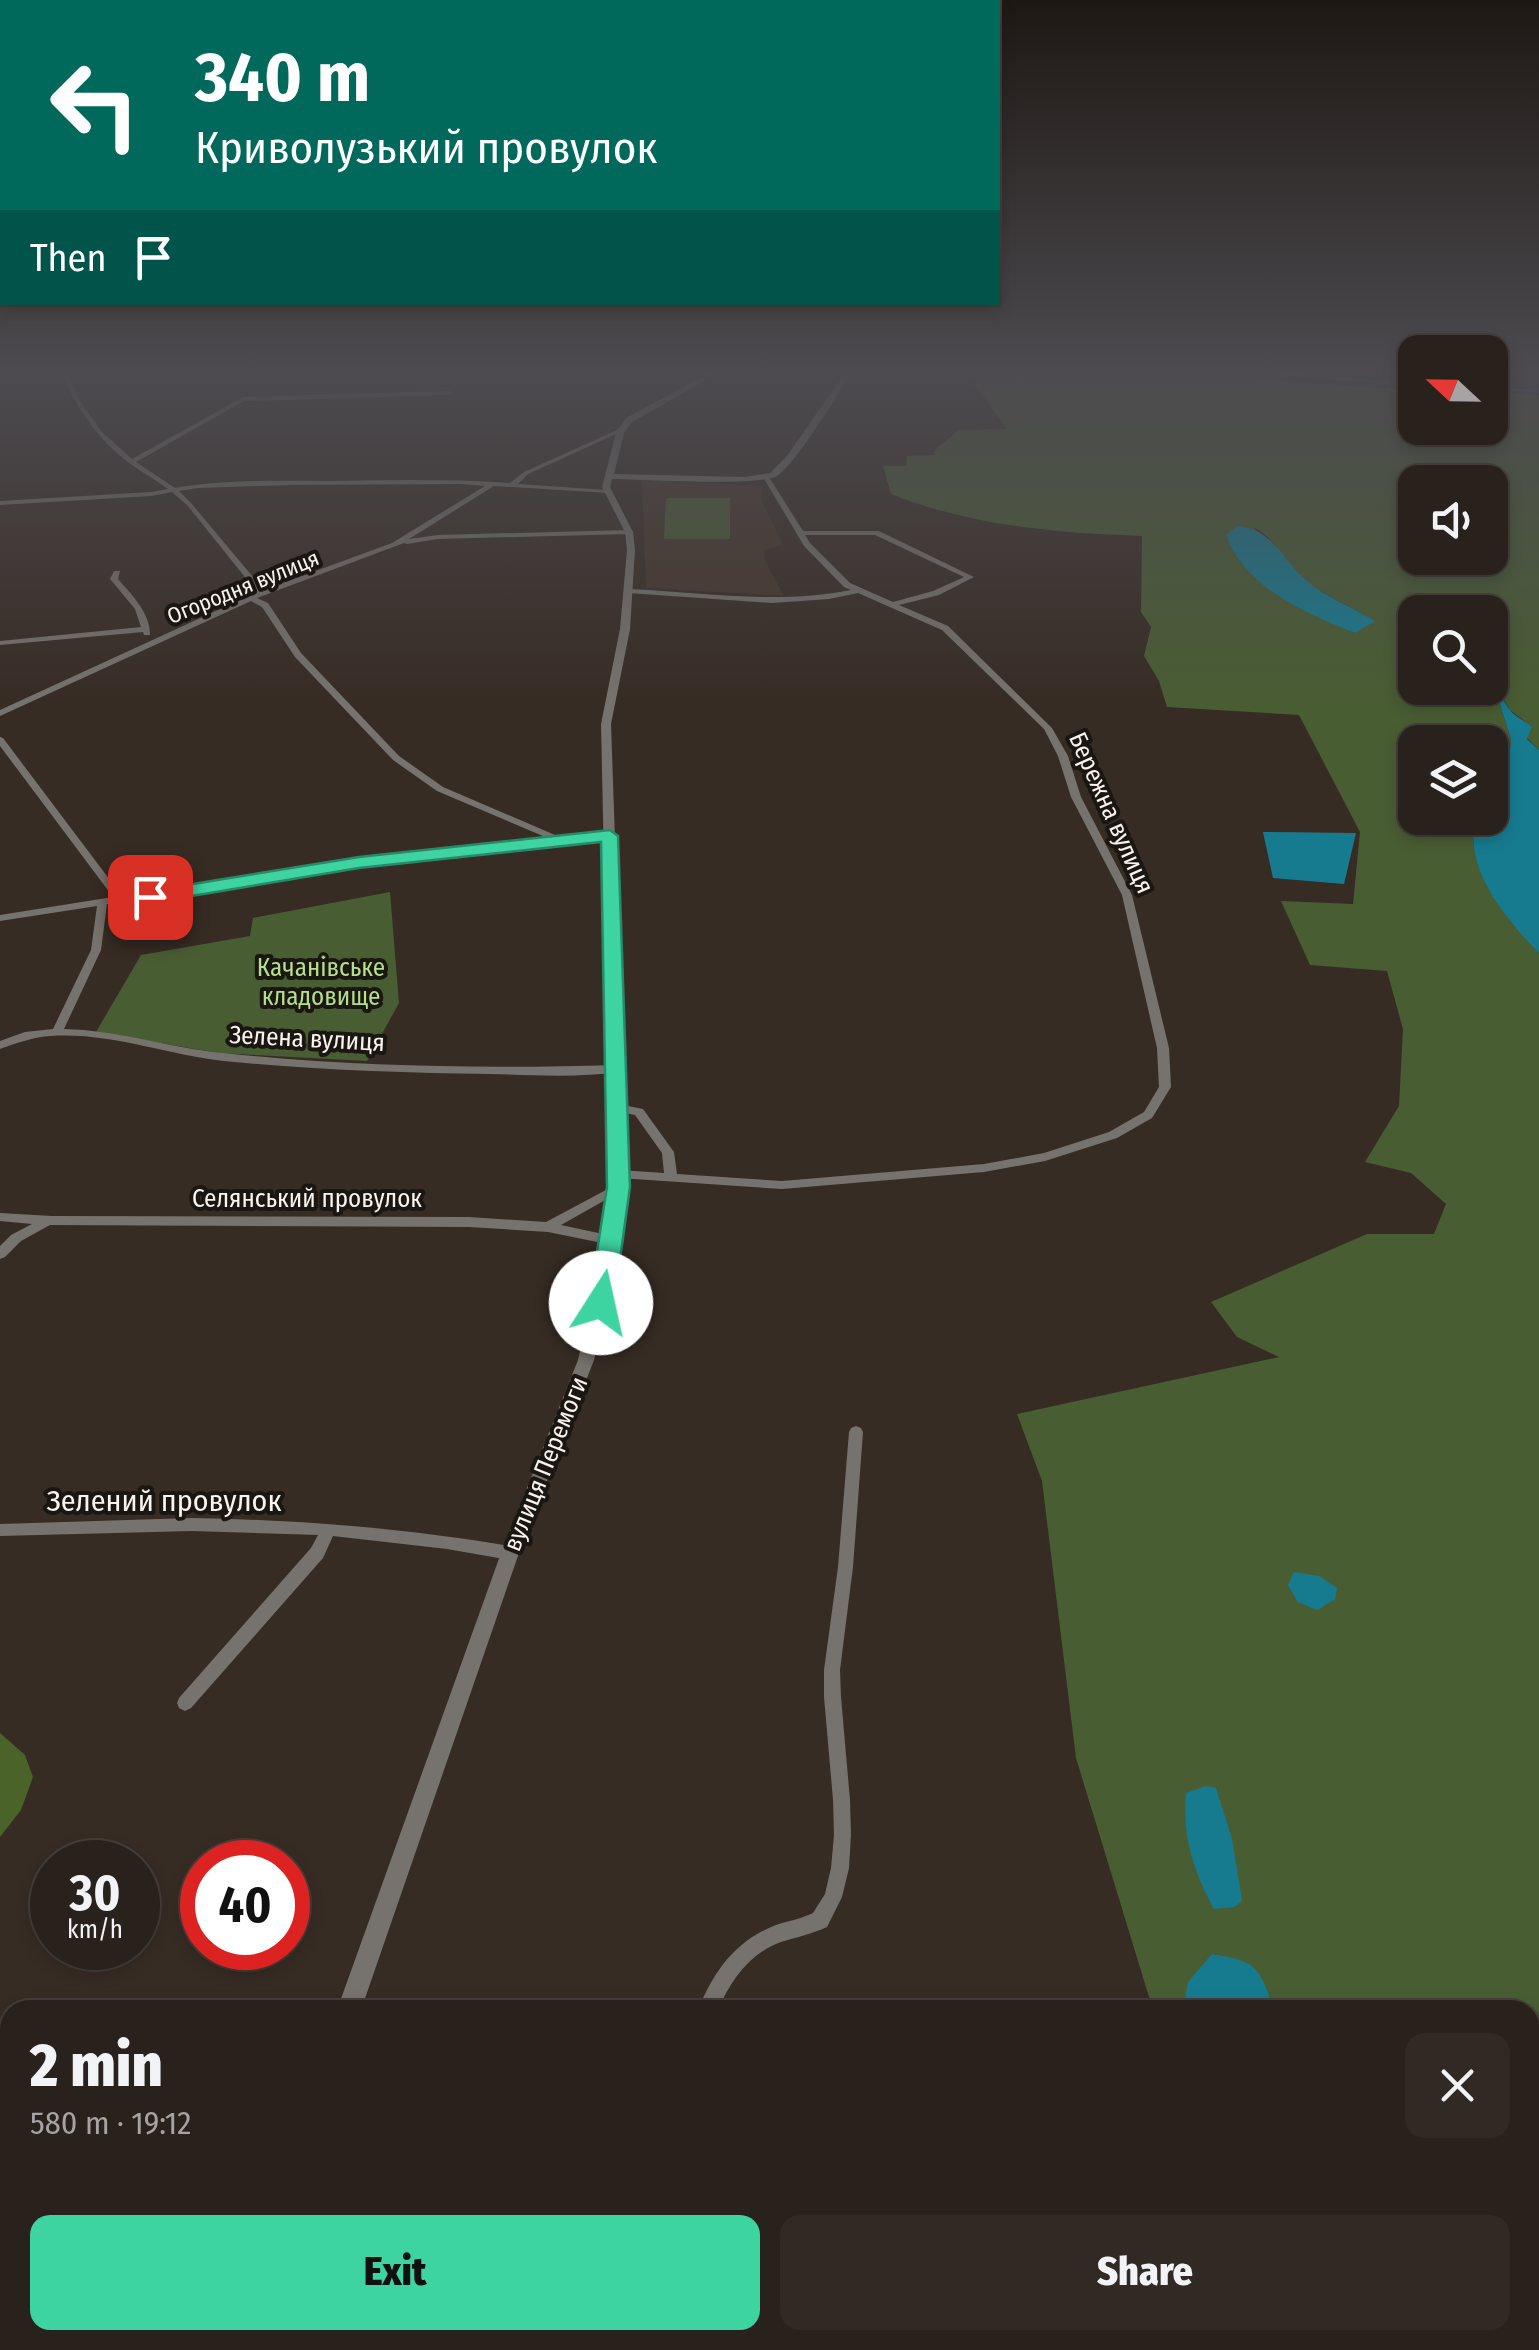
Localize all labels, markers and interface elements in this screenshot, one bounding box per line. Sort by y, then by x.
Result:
text: 340 m [195,36,370,120]
icon: left [30,40,160,170]
text: Криволузький провулок [195,121,657,175]
icon: arrive [126,230,181,285]
text: Then [30,235,106,281]
north arrow [1398,335,1508,445]
map controls [1398,335,1508,835]
button: sound [1398,465,1508,575]
street label: Огородня вулиця [163,544,323,630]
button: search [1398,595,1508,705]
button: layers [1398,725,1508,835]
street label: Бережна вулиця [1062,728,1160,898]
pin [108,855,193,940]
icon: arrive [123,870,178,925]
park label: Качанівське кладовище [257,953,385,1012]
street label: Зелена вулиця [229,1020,385,1058]
street label: Селянський провулок [192,1184,422,1214]
position arrow [549,1251,653,1355]
street label: вулиця Перемоги [497,1372,595,1556]
street label: Зелений провулок [47,1483,281,1519]
speed limit sign: 40 [180,1840,310,1970]
text: 30 [70,1863,120,1923]
text: km/h [67,1915,123,1945]
text: 2 min [30,2030,163,2102]
button: close [1405,2033,1510,2138]
text: 580 m · 19:12 [30,2104,191,2142]
button: Exit [30,2215,760,2330]
button: Share [780,2215,1510,2330]

